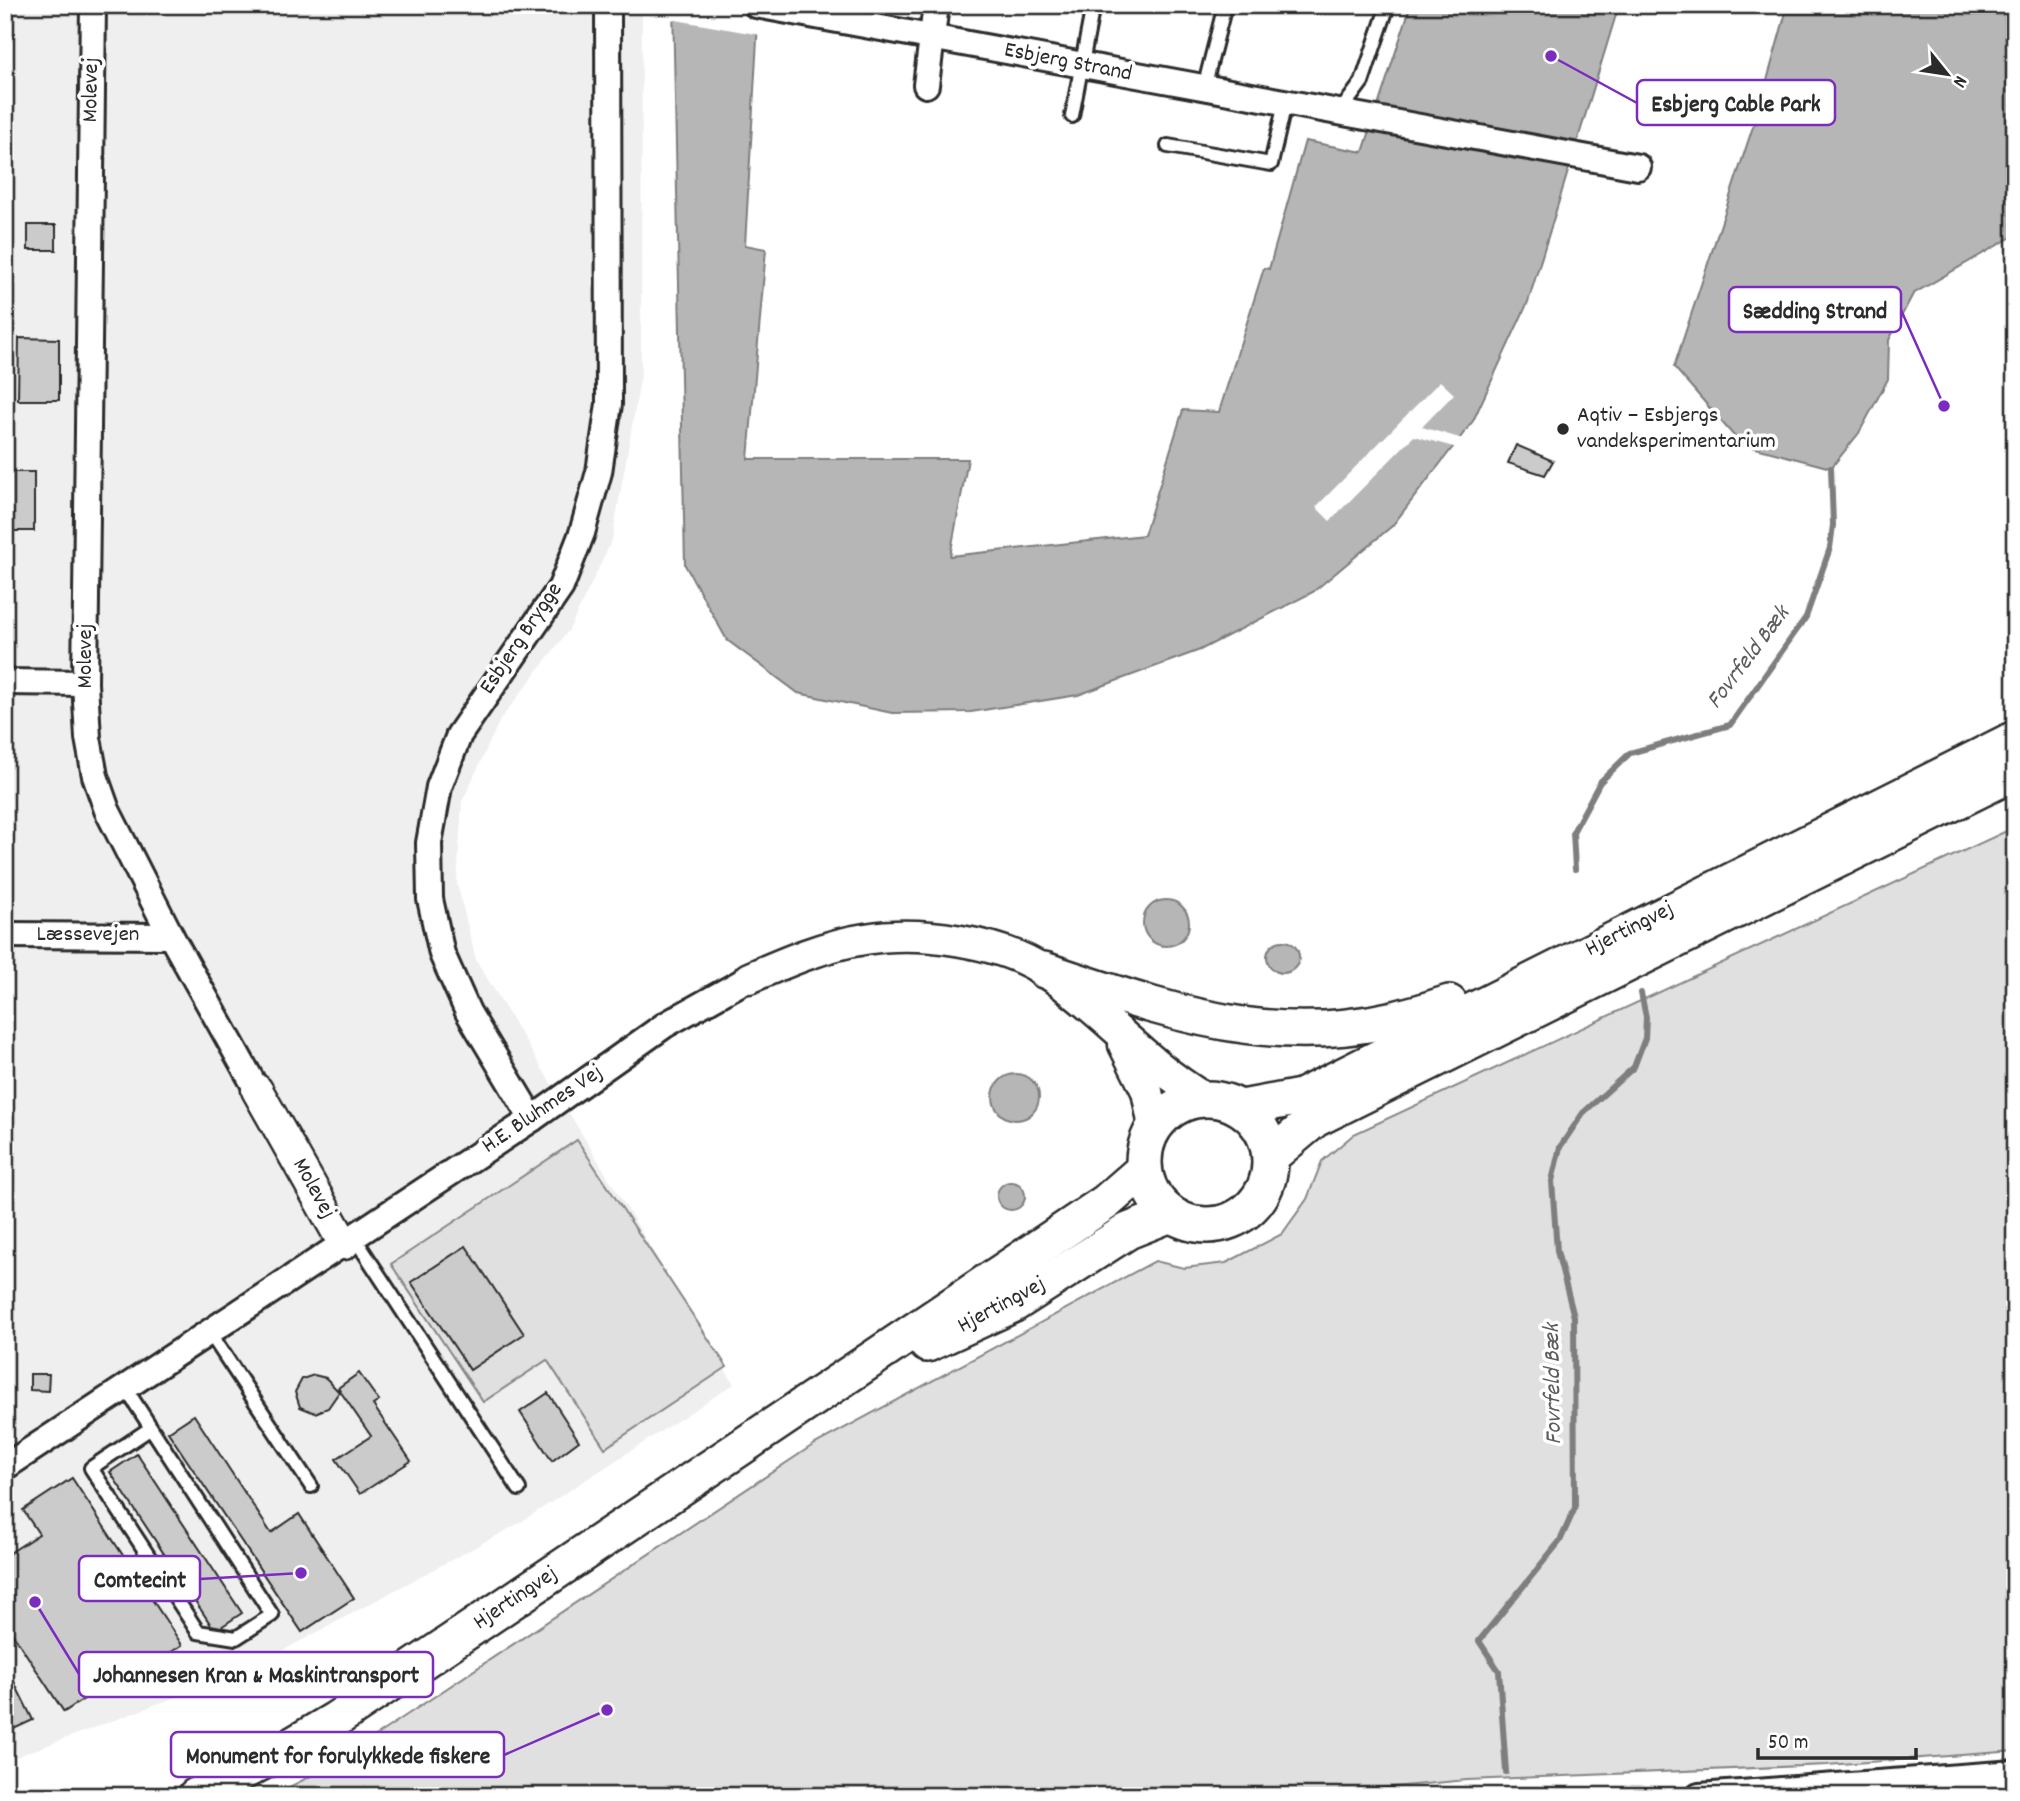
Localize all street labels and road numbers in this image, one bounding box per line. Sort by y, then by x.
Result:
street label: Esbjerg Strand [1001,34,1135,92]
street label: Molevej [75,57,109,123]
street label: Esbjerg Brygge [472,576,572,702]
street label: Molevej [70,623,103,689]
street label: Hjertingvej [1580,894,1680,966]
street label: Læssevejen [37,919,139,952]
street label: H.E. Bluhmes Vej [476,1057,610,1163]
street label: Molevej [283,1153,343,1225]
street label: Hjertingvej [952,1269,1052,1343]
street label: Hjertingvej [467,1559,565,1639]

